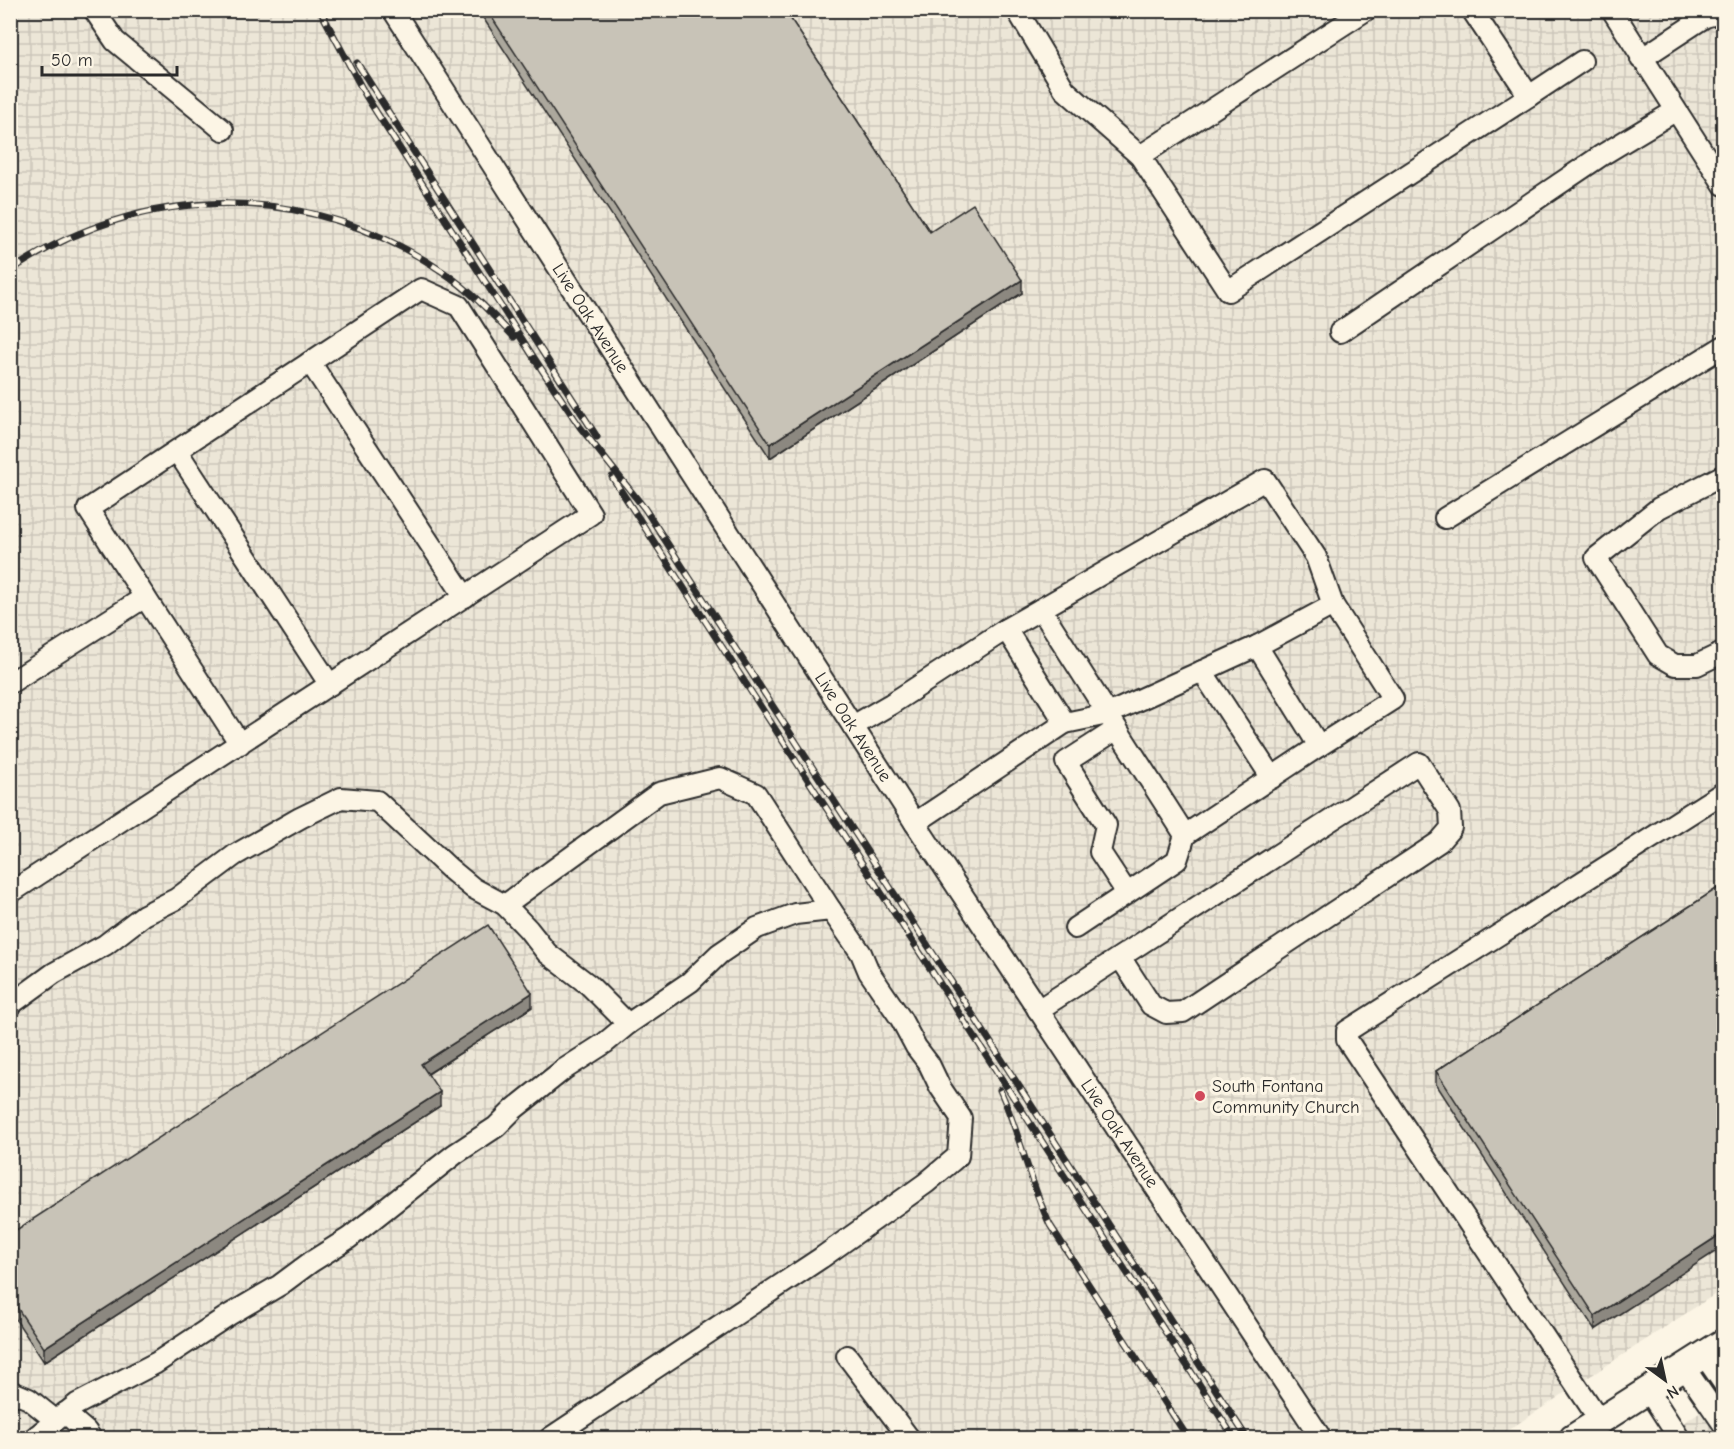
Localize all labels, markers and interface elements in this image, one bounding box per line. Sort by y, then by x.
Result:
scale bar [42,39,177,77]
text: 50 m [51,50,93,71]
street label: Live Oak Avenue [548,259,634,377]
street label: Live Oak Avenue [811,668,896,786]
street label: Live Oak Avenue [1076,1075,1163,1192]
place label: South Fontana Community Church [1212,1076,1360,1118]
marker: South Fontana Community Church [1193,1089,1207,1103]
north arrow [1635,1350,1695,1410]
text: N [1663,1381,1682,1402]

